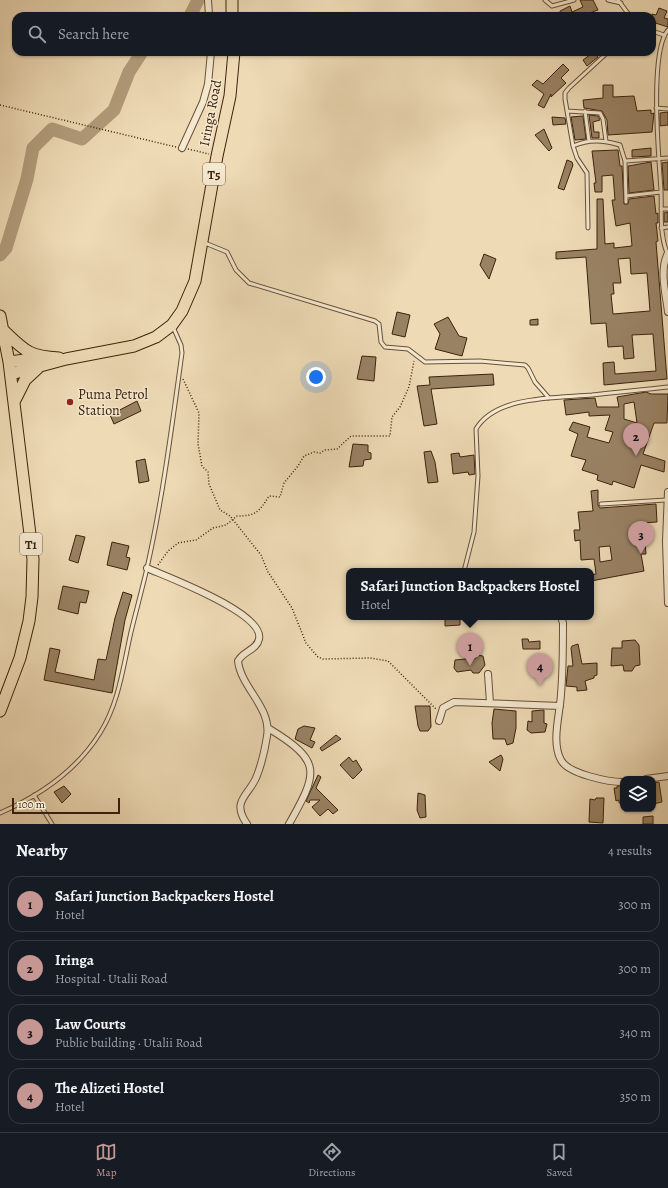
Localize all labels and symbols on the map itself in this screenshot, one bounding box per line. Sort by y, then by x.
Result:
street label: Iringa Road [195,78,226,148]
road number: T5 [203,163,225,185]
your location [306,367,326,387]
place label: Puma Petrol Station [78,385,148,420]
marker: Puma Petrol Station [65,397,75,407]
pin: 2 [623,423,649,456]
pin: 3 [628,521,654,554]
road number: T1 [20,533,42,555]
pin: 1 [457,633,483,666]
pin: 4 [527,653,553,686]
scale bar [12,796,120,815]

